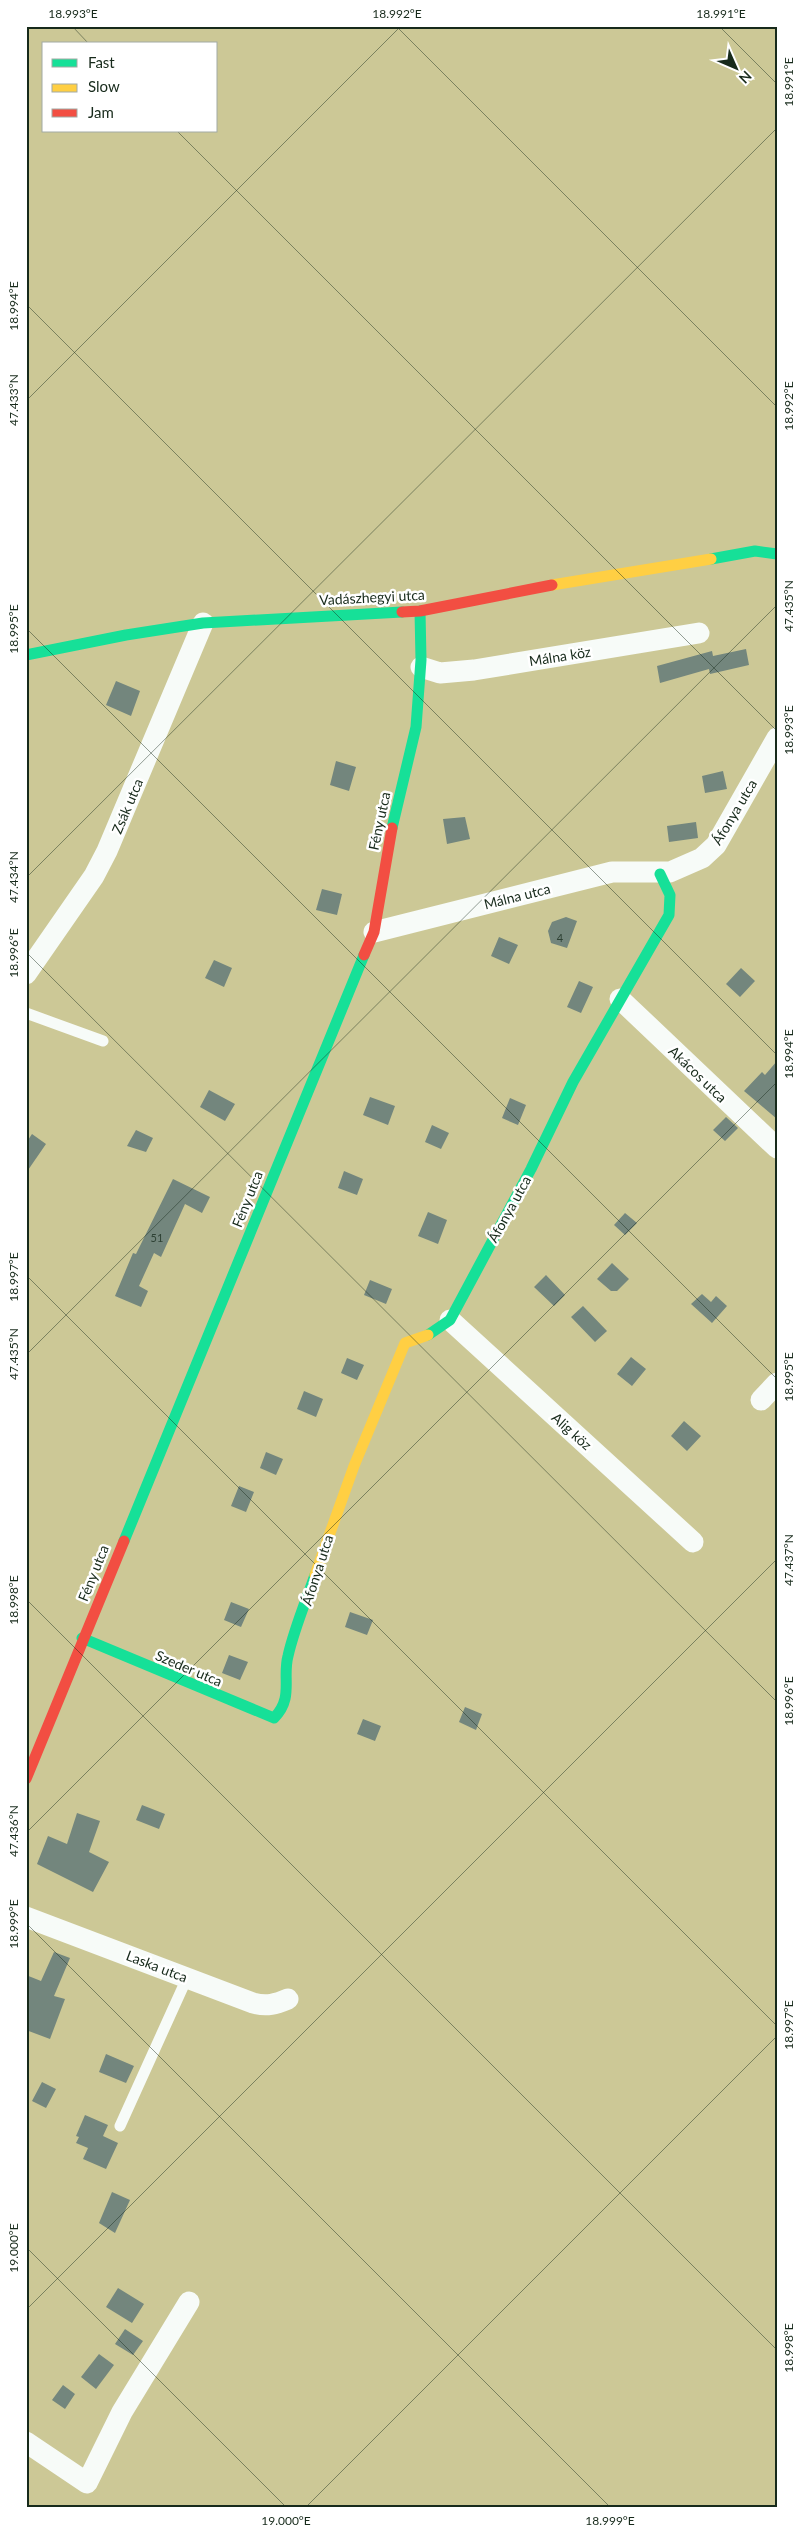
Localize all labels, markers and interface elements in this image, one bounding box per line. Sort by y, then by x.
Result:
text: 18.993°E [48,6,98,21]
text: 18.992°E [372,6,422,21]
text: 18.991°E [696,6,746,21]
legend [42,42,218,132]
north arrow [710,42,760,92]
text: Fast [88,53,115,71]
text: 18.991°E [781,57,796,107]
text: N [736,68,755,87]
text: Slow [88,77,120,95]
text: Jam [88,103,114,121]
text: 18.994°E [6,281,21,331]
text: 47.433°N [6,374,21,426]
text: 18.992°E [781,381,796,431]
text: 47.435°N [781,580,796,632]
street label: Vadászhegyi utca [319,586,425,608]
text: 18.995°E [6,604,21,654]
street label: Málna köz [528,643,592,669]
text: 18.993°E [781,705,796,755]
street label: Zsák utca [108,776,146,836]
street label: Áfonya utca [708,776,760,848]
street label: Fény utca [365,790,393,852]
text: 47.434°N [6,851,21,903]
street label: Málna utca [482,880,552,912]
text: 18.996°E [6,928,21,978]
house number: 4 [557,931,564,944]
text: 18.994°E [781,1029,796,1079]
street label: Akácos utca [665,1042,731,1106]
street label: Fény utca [228,1168,266,1230]
street label: Áfonya utca [484,1173,534,1245]
house number: 51 [151,1231,163,1244]
text: 18.997°E [6,1252,21,1302]
text: 47.435°N [6,1328,21,1380]
text: 18.995°E [781,1352,796,1402]
street label: Alig köz [549,1409,595,1453]
street label: Áfonya utca [298,1532,336,1608]
text: 47.437°N [781,1534,796,1586]
street label: Fény utca [74,1542,112,1604]
text: 18.998°E [6,1575,21,1625]
street label: Szeder utca [153,1646,225,1690]
text: 18.996°E [781,1676,796,1726]
text: 47.436°N [6,1805,21,1857]
text: 18.999°E [6,1899,21,1949]
street label: Laska utca [124,1947,190,1985]
text: 18.997°E [781,2000,796,2050]
text: 19.000°E [6,2223,21,2273]
text: 18.998°E [781,2323,796,2373]
text: 19.000°E [261,2513,311,2528]
text: 18.999°E [585,2513,635,2528]

